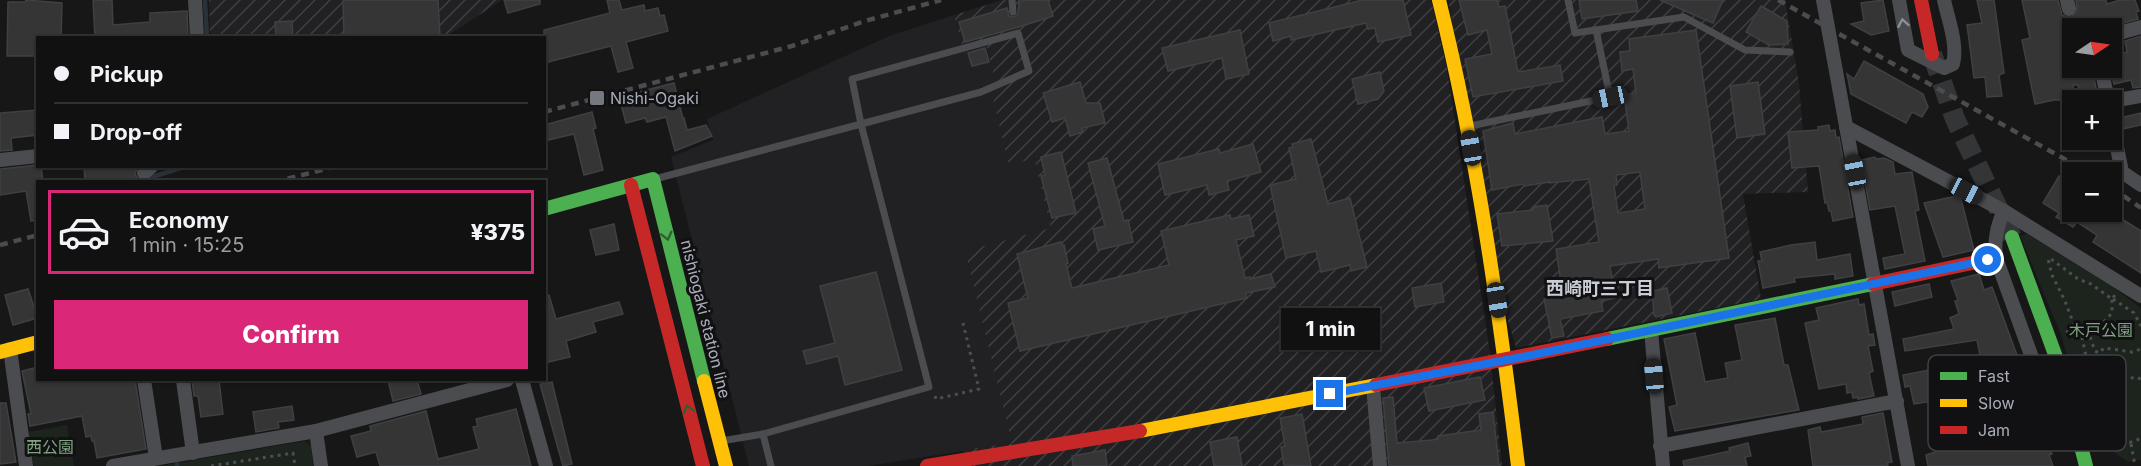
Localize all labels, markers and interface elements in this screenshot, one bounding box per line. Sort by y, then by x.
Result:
one-way arrow [1897,18,1910,28]
north arrow [2062,18,2122,78]
map controls [2062,18,2122,222]
text: Pickup [90,61,164,87]
car [1591,84,1629,110]
place label: Nishi-Ogaki [610,88,699,108]
marker: Nishi-Ogaki [588,89,606,107]
button: + [2062,90,2122,150]
text: Drop-off [90,119,182,145]
car [1459,129,1483,167]
car [1843,153,1867,191]
button: − [2062,162,2122,222]
car [1946,175,1986,207]
icon: car [57,205,111,259]
text: Economy [129,207,229,233]
text: ¥375 [471,219,525,245]
one-way arrow [660,231,673,241]
text: 1 min · 15:25 [129,233,244,257]
street label: nishiogaki station line [677,238,735,400]
route start [1974,246,2001,273]
district label: 西崎町三丁目 [1546,278,1654,299]
car [1485,281,1509,319]
button: Confirm [54,300,528,369]
callout: 1 min [1280,307,1380,349]
text: 1 min [1305,317,1356,341]
park label: 木戸公園 [2069,320,2133,340]
legend [1928,355,2126,451]
car [1643,357,1665,395]
text: Fast [1978,366,2010,386]
route end [1316,380,1343,407]
text: Slow [1978,393,2015,413]
one-way arrow [683,405,696,415]
text: Jam [1978,420,2010,440]
park label: 西公園 [26,437,74,457]

